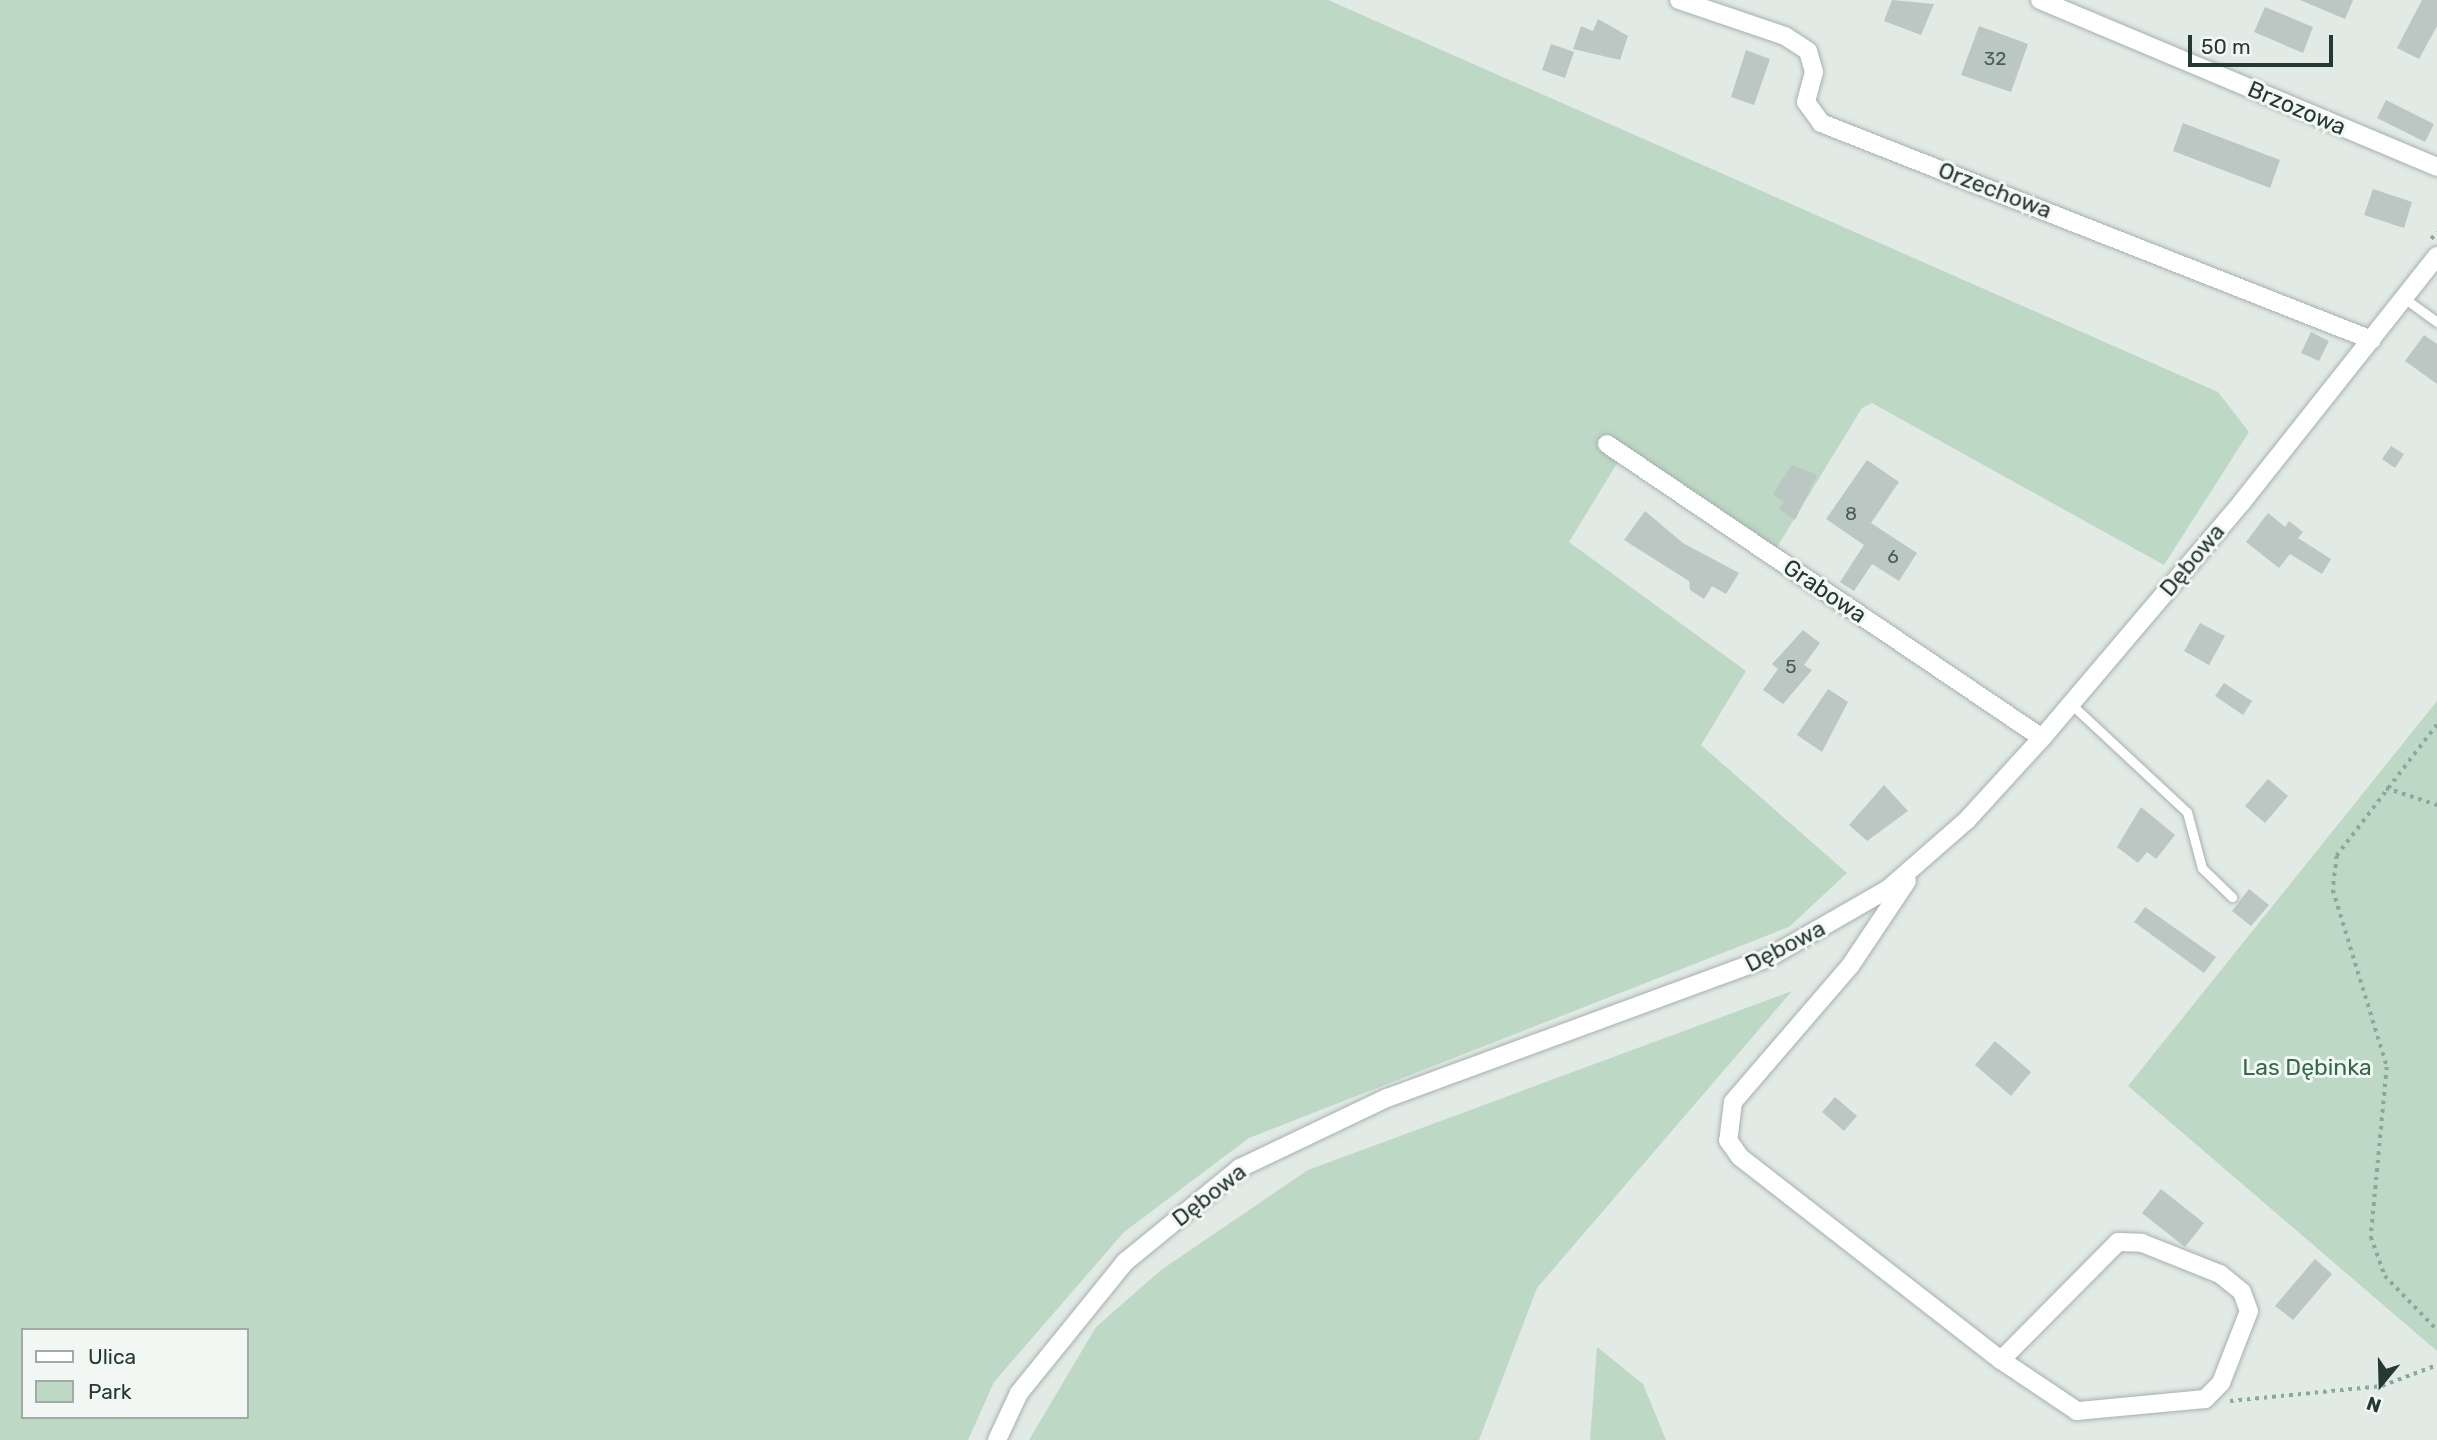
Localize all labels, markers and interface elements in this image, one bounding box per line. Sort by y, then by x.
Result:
scale bar [2192,21,2337,65]
text: 50 m [2201,34,2251,59]
house number: 32 [1984,48,2006,70]
street label: Brzozowa [2244,75,2350,141]
street label: Orzechowa [1934,156,2056,224]
house number: 8 [1845,503,1857,525]
street label: Dębowa [2154,518,2230,602]
house number: 6 [1887,546,1899,568]
street label: Grabowa [1778,553,1872,629]
house number: 5 [1785,656,1797,678]
street label: Dębowa [1740,914,1830,978]
park label: Las Dębinka [2242,1053,2372,1081]
street label: Dębowa [1167,1158,1251,1232]
legend [21,1328,248,1419]
text: Ulica [88,1344,136,1369]
north arrow [2346,1349,2416,1419]
text: Park [88,1379,132,1404]
text: N [2364,1391,2384,1417]

